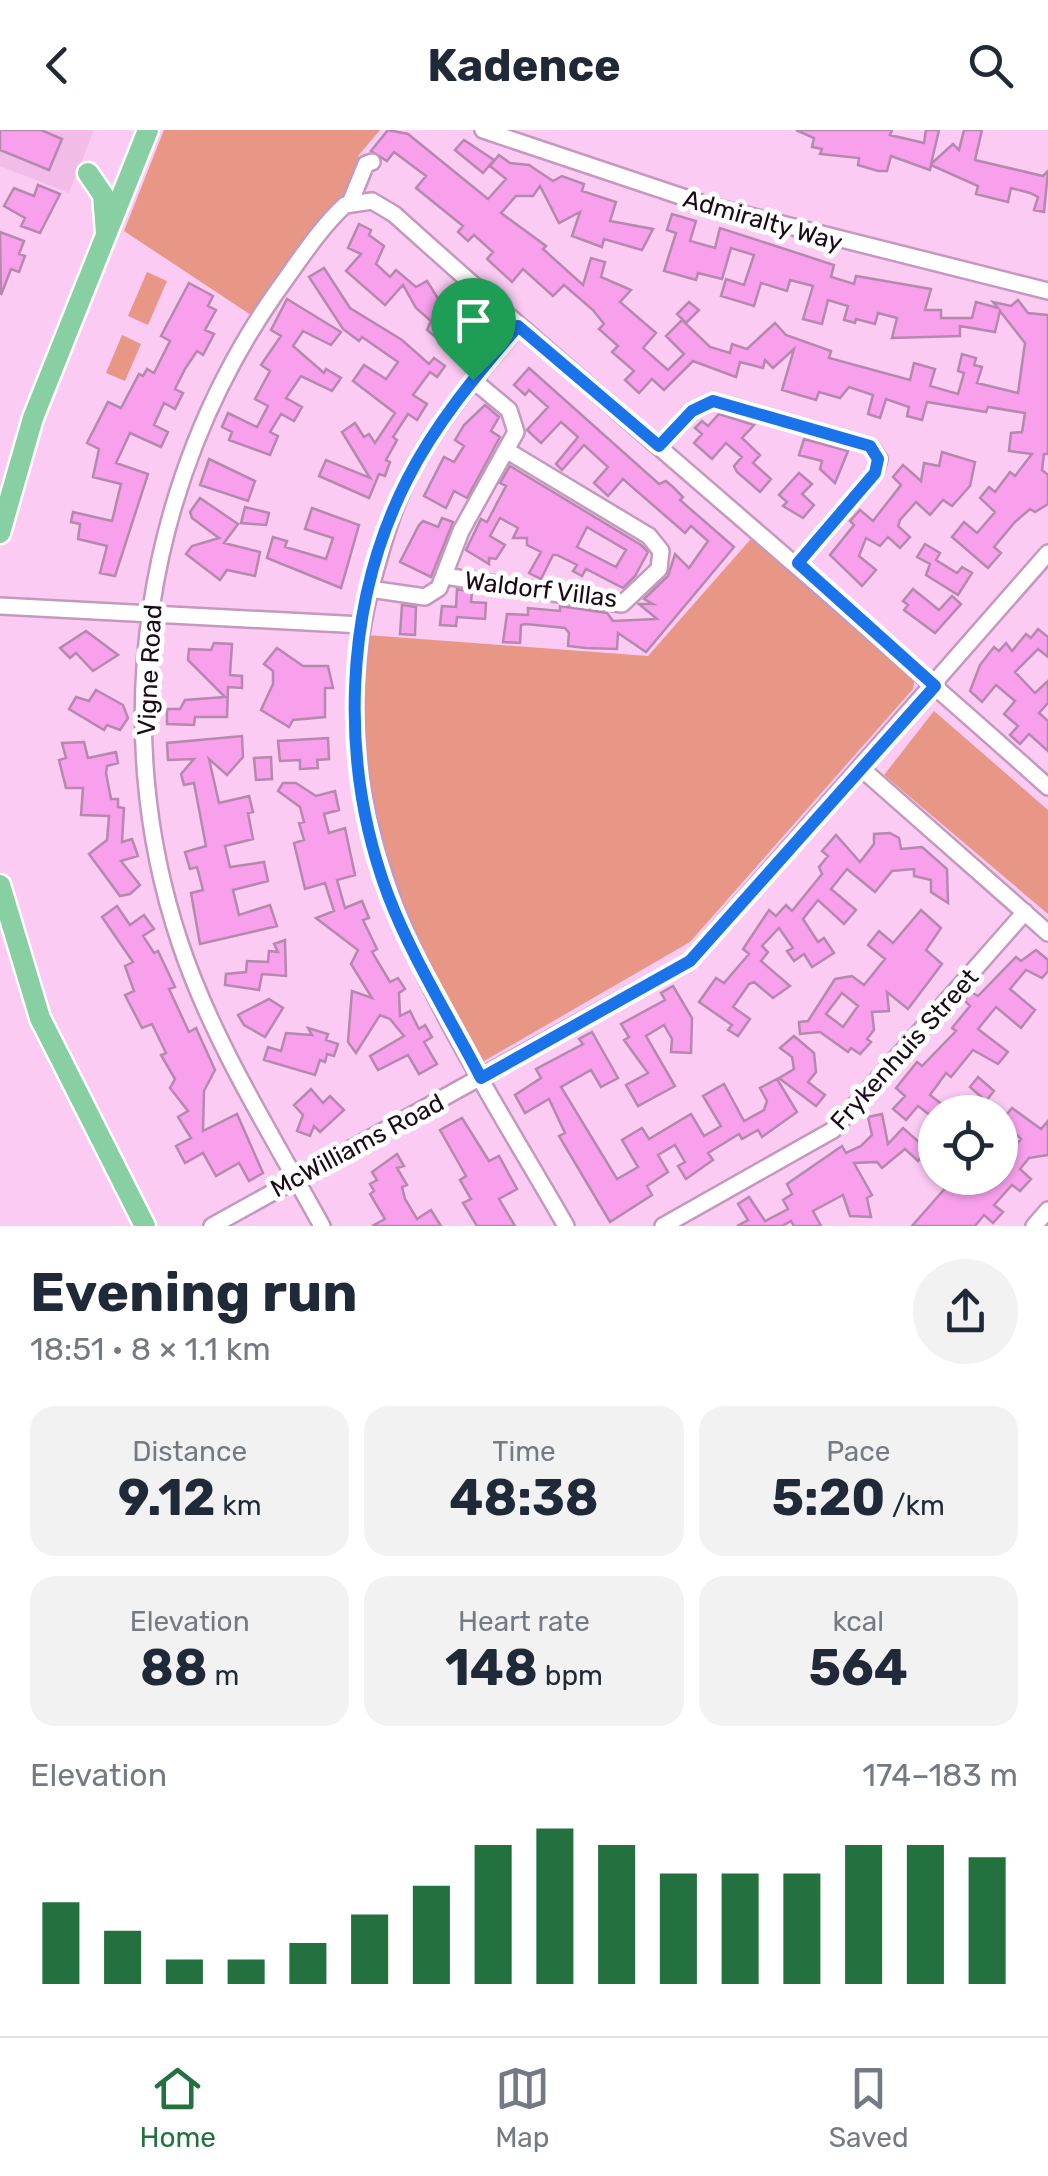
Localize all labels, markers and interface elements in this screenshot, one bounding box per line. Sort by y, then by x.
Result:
icon: back [30,38,85,93]
icon: search [963,38,1018,93]
text: Kadence [427,39,621,92]
street label: Admiralty Way [680,184,846,257]
pin [431,278,516,381]
icon: arrive [446,293,501,348]
street label: Waldorf Villas [463,566,619,613]
street label: Vigne Road [132,603,167,737]
street label: Frykenhuis Street [825,963,984,1136]
street label: McWilliams Road [266,1088,449,1203]
map controls [918,1095,1018,1195]
button: locate [918,1095,1018,1195]
button: share [913,1259,1018,1364]
text: Evening run [30,1260,358,1325]
text: 18:51 · 8 × 1.1 km [30,1330,271,1368]
text: Distance [132,1435,247,1468]
text: Time [492,1435,556,1468]
text: Pace [826,1435,890,1468]
text: 9.12 [118,1468,215,1528]
text: 48:38 [449,1468,599,1528]
text: 5:20 [772,1468,885,1528]
text: km [215,1489,262,1522]
text: /km [885,1489,945,1522]
text: Elevation [130,1605,250,1638]
text: Heart rate [458,1605,590,1638]
text: kcal [833,1605,884,1638]
text: 88 [140,1638,208,1698]
text: 148 [445,1638,538,1698]
text: 564 [809,1638,908,1698]
text: m [208,1659,239,1692]
text: bpm [538,1659,603,1692]
text: Elevation [30,1756,167,1794]
text: 174–183 m [862,1756,1018,1794]
tab: Home [139,2061,216,2154]
tab: Map [495,2061,550,2154]
tab: Saved [829,2061,909,2154]

